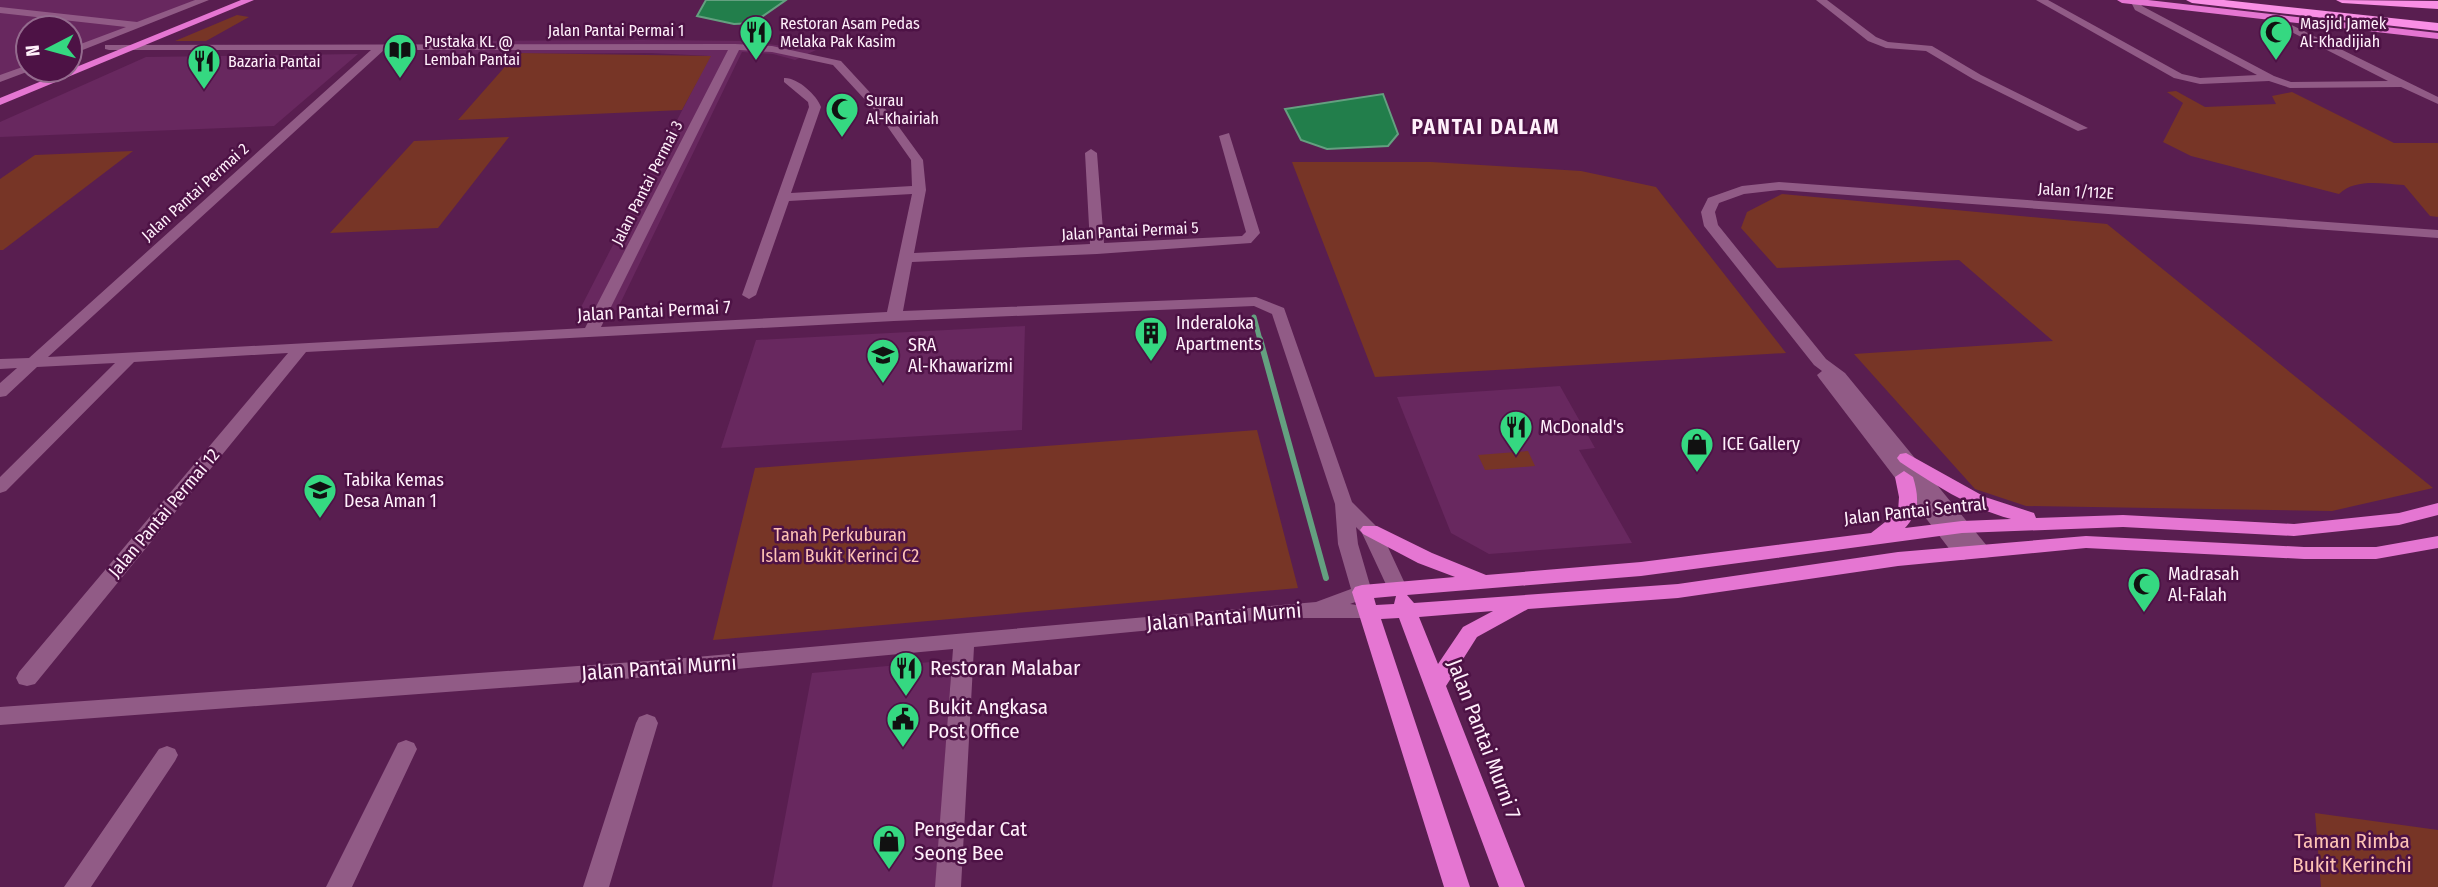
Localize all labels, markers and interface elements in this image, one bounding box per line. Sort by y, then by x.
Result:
restaurant icon: Restoran Asam Pedas Melaka Pak Kasim [737,13,775,62]
mosque icon: Masjid Jamek Al-Khadijiah [2257,13,2295,62]
north arrow [14,14,84,84]
place label: Restoran Asam Pedas Melaka Pak Kasim [780,14,920,51]
place label: Masjid Jamek Al-Khadijiah [2300,14,2387,51]
street label: Jalan Pantai Permai 1 [548,21,684,40]
library icon: Pustaka KL @ Lembah Pantai [381,31,419,80]
place label: Pustaka KL @ Lembah Pantai [424,32,520,69]
restaurant icon: Bazaria Pantai [185,42,223,91]
text: N [21,44,45,58]
place label: Bazaria Pantai [228,52,321,71]
mosque icon: Surau Al-Khairiah [823,90,861,139]
place label: Surau Al-Khairiah [866,91,939,128]
district label: PANTAI DALAM [1412,114,1560,140]
street label: Jalan Pantai Permai 3 [607,118,687,248]
street label: Jalan Pantai Permai 2 [138,139,252,245]
street label: Jalan 1/112E [2038,179,2114,203]
street label: Jalan Pantai Permai 5 [1061,218,1199,244]
street label: Jalan Pantai Permai 7 [577,296,731,326]
place label: Inderaloka Apartments [1176,312,1262,355]
building icon: Inderaloka Apartments [1132,314,1170,363]
place label: SRA Al-Khawarizmi [908,334,1013,377]
school or university icon: SRA Al-Khawarizmi [864,336,902,385]
restaurant icon: McDonald's [1497,408,1535,457]
place label: McDonald's [1540,416,1624,438]
shop icon: ICE Gallery [1678,425,1716,474]
place label: ICE Gallery [1722,433,1800,455]
street label: Jalan Pantai Permai 12 [104,444,224,582]
place label: Tabika Kemas Desa Aman 1 [344,469,444,512]
school or university icon: Tabika Kemas Desa Aman 1 [301,471,339,520]
street label: Jalan Pantai Sentral [1843,493,1988,529]
park label: Tanah Perkuburan Islam Bukit Kerinci C2 [761,524,919,567]
place label: Madrasah Al-Falah [2168,563,2240,606]
mosque icon: Madrasah Al-Falah [2125,565,2163,614]
street label: Jalan Pantai Murni [1145,597,1303,637]
restaurant icon: Restoran Malabar [887,649,925,698]
street label: Jalan Pantai Murni [580,650,738,686]
place label: Restoran Malabar [930,655,1081,681]
street label: Jalan Pantai Murni 7 [1442,655,1526,823]
place label: Bukit Angkasa Post Office [928,694,1048,744]
public building icon: Bukit Angkasa Post Office [884,700,922,749]
place label: Pengedar Cat Seong Bee [914,816,1027,866]
shop icon: Pengedar Cat Seong Bee [870,822,908,871]
park label: Taman Rimba Bukit Kerinchi [2292,828,2412,878]

